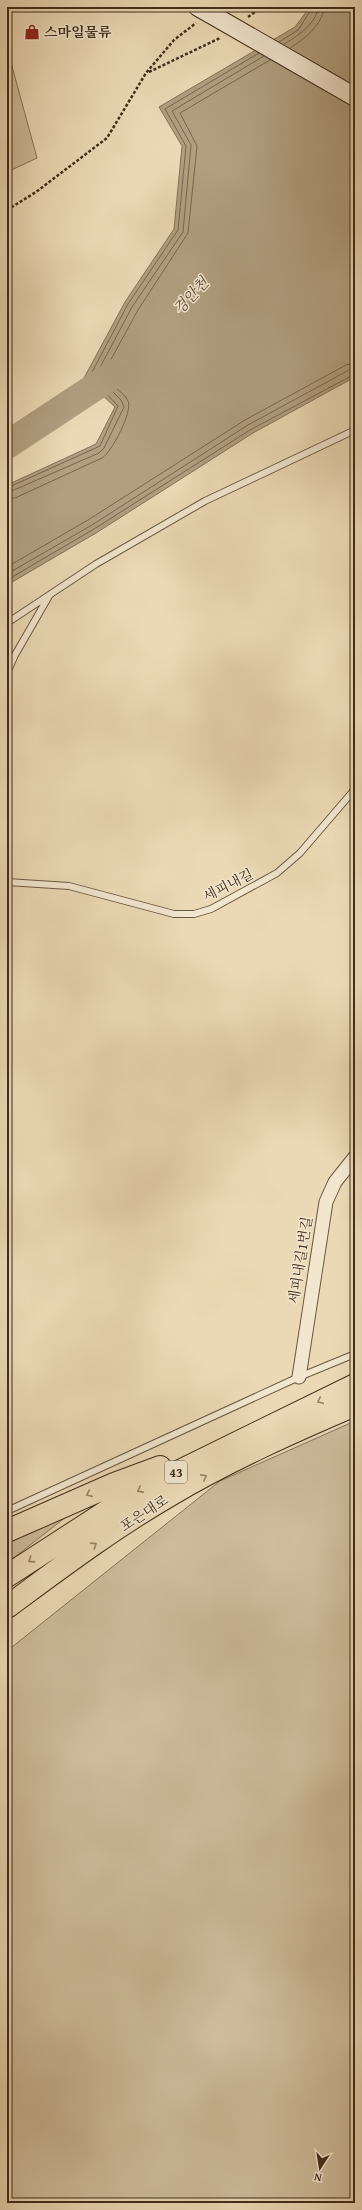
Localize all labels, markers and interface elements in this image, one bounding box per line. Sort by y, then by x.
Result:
place label: 스마일물류 [44,22,112,42]
shop icon: 스마일물류 [23,23,41,41]
water label: 경안천 [168,272,214,319]
street label: 세피내길 [199,864,257,906]
street label: 세피내길1번길 [283,1215,317,1305]
one-way arrow [316,1396,324,1404]
road number: 43 [165,1461,187,1483]
one-way arrow [200,1474,208,1481]
one-way arrow [137,1485,145,1493]
one-way arrow [86,1490,93,1498]
street label: 포은대로 [116,1490,173,1536]
one-way arrow [90,1542,97,1550]
one-way arrow [28,1555,35,1563]
north arrow [300,2148,340,2188]
text: N [312,2169,323,2186]

